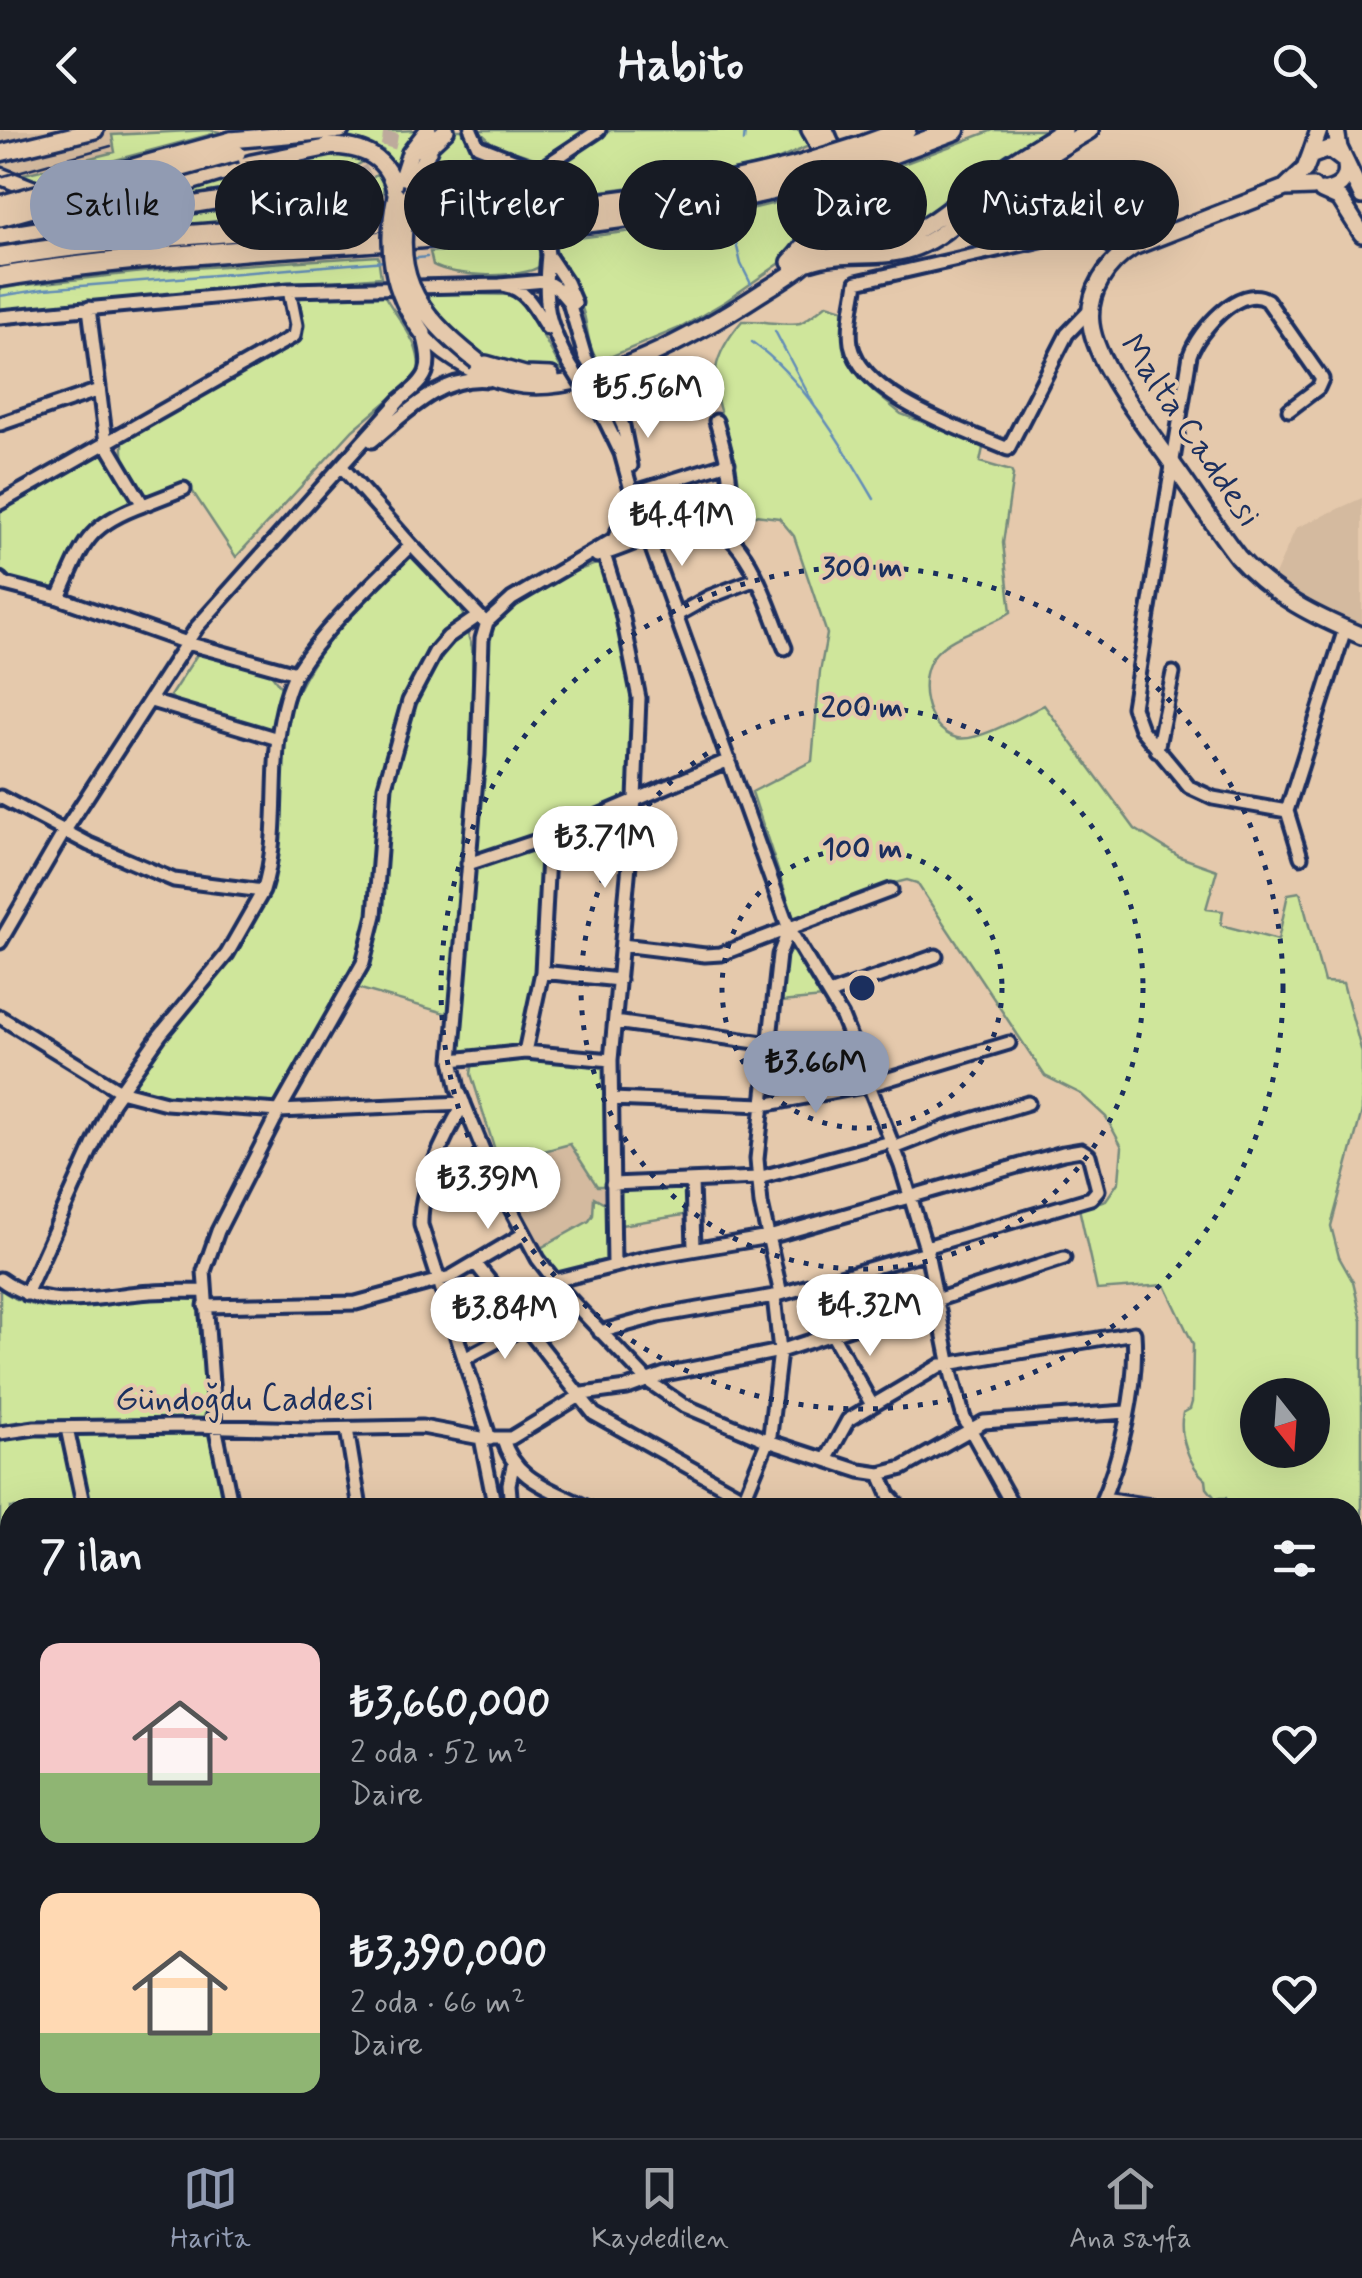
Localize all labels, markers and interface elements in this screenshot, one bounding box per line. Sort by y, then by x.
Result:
text: Habito [618,36,744,95]
icon: back [40,38,95,93]
icon: search [1267,38,1322,93]
chip: Satılık [30,160,195,250]
chip: Kiralık [215,160,384,250]
chip: Filtreler [404,160,599,250]
chip: Yeni [619,160,757,250]
chip: Daire [777,160,927,250]
chip: Müstakil ev [947,160,1179,250]
street label: Malta Caddesi [1109,326,1271,536]
pin: ₺5.56M [567,356,729,441]
text: ₺5.56M [593,367,703,409]
pin: ₺4.41M [601,484,763,569]
text: ₺4.41M [630,495,734,537]
text: 300 m [822,549,902,588]
text: 200 m [821,689,903,728]
pin: ₺3.71M [524,806,686,891]
text: ₺3.71M [555,817,655,859]
text: 100 m [822,830,902,869]
centre of rings [844,970,880,1006]
pin: ₺3.66M [735,1031,897,1116]
text: ₺3.66M [765,1042,867,1084]
pin: ₺3.39M [407,1147,569,1232]
text: ₺3.39M [437,1158,539,1200]
pin: ₺4.32M [789,1274,951,1359]
pin: ₺3.84M [424,1277,586,1362]
text: ₺4.32M [818,1285,922,1327]
text: ₺3.84M [453,1288,557,1330]
street label: Gündoğdu Caddesi [115,1377,375,1423]
north arrow [1240,1378,1330,1468]
map controls [1240,1378,1330,1468]
text: 7 ilan [40,1531,143,1586]
icon: filters [1267,1531,1322,1586]
text: ₺3,660,000 [350,1677,550,1732]
icon: home [120,1683,240,1803]
icon: heart [1267,1716,1322,1771]
text: 2 oda · 52 m² [350,1732,527,1774]
text: Daire [350,1774,423,1816]
text: ₺3,390,000 [350,1927,547,1982]
icon: home [120,1933,240,2053]
icon: heart [1267,1966,1322,2021]
text: 2 oda · 66 m² [350,1982,525,2024]
text: Daire [350,2024,423,2066]
tab: Harita [170,2161,251,2258]
tab: Kaydedilen [591,2161,729,2258]
tab: Ana sayfa [1069,2161,1192,2258]

